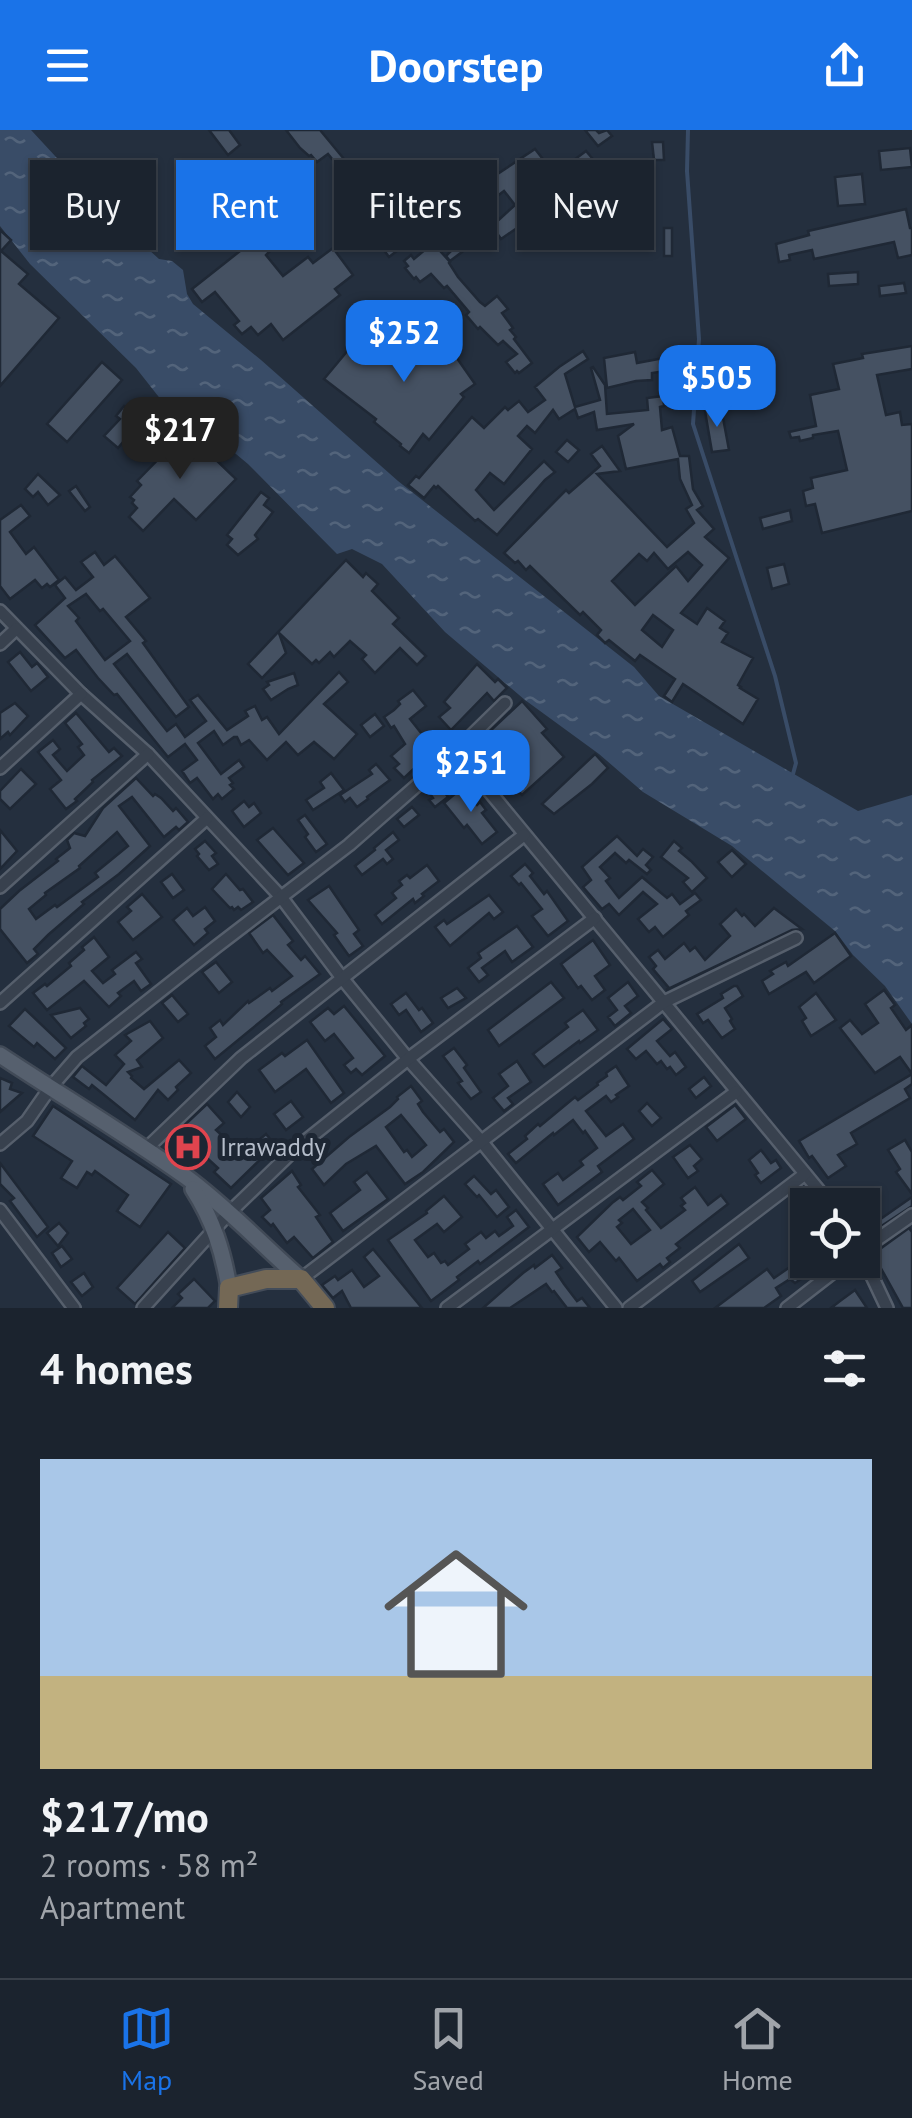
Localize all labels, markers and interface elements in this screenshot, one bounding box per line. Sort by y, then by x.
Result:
text: Doorstep [369,36,543,94]
icon: menu [40,38,95,93]
icon: share [817,38,872,93]
chip: Buy [30,160,156,250]
chip: Rent [176,160,314,250]
chip: Filters [334,160,497,250]
chip: New [517,160,654,250]
pin: $252 [345,300,463,385]
text: $252 [368,311,440,353]
pin: $505 [658,345,776,430]
text: $505 [681,356,753,398]
pin: $217 [121,397,239,482]
text: $217 [144,408,216,450]
pin: $251 [412,730,530,815]
text: $251 [435,741,507,783]
hospital icon: Irrawaddy [165,1124,211,1170]
place label: Irrawaddy [220,1131,326,1163]
map controls [790,1188,880,1278]
button: locate [790,1188,880,1278]
text: 4 homes [40,1341,193,1396]
icon: filters [817,1341,872,1396]
icon: home [366,1524,546,1704]
text: $217/mo [40,1789,209,1844]
text: 2 rooms · 58 m² [40,1844,258,1886]
text: Apartment [40,1886,185,1928]
tab: Map [119,2001,174,2098]
tab: Saved [412,2001,484,2098]
tab: Home [722,2001,793,2098]

